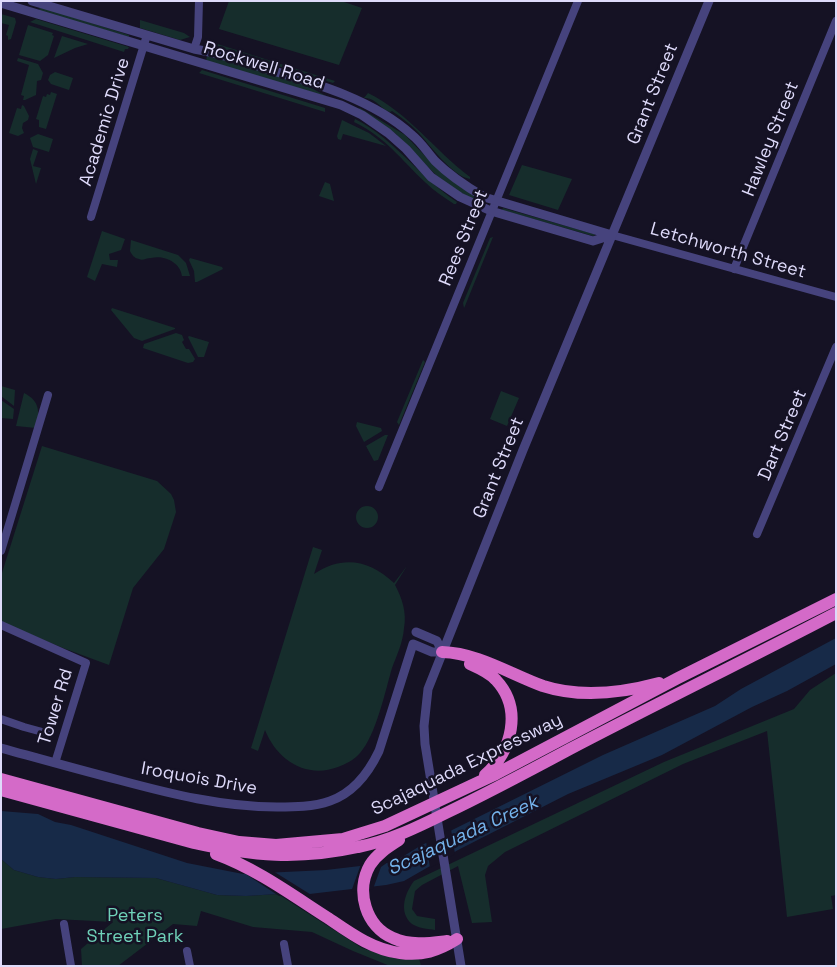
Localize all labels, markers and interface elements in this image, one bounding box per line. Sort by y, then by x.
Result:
street label: Rockwell Road [201,37,327,95]
street label: Grant Street [623,40,683,148]
street label: Academic Drive [75,55,135,189]
street label: Hawley Street [738,78,804,200]
street label: Rees Street [435,187,493,289]
street label: Letchworth Street [648,218,808,284]
street label: Dart Street [754,386,812,484]
street label: Grant Street [469,414,529,522]
street label: Tower Rd [34,666,78,748]
street label: Scajaquada Expressway [368,709,566,821]
street label: Iroquois Drive [139,758,259,800]
water label: Scajaquada Creek [384,791,542,881]
park label: Peters Street Park [86,905,184,948]

